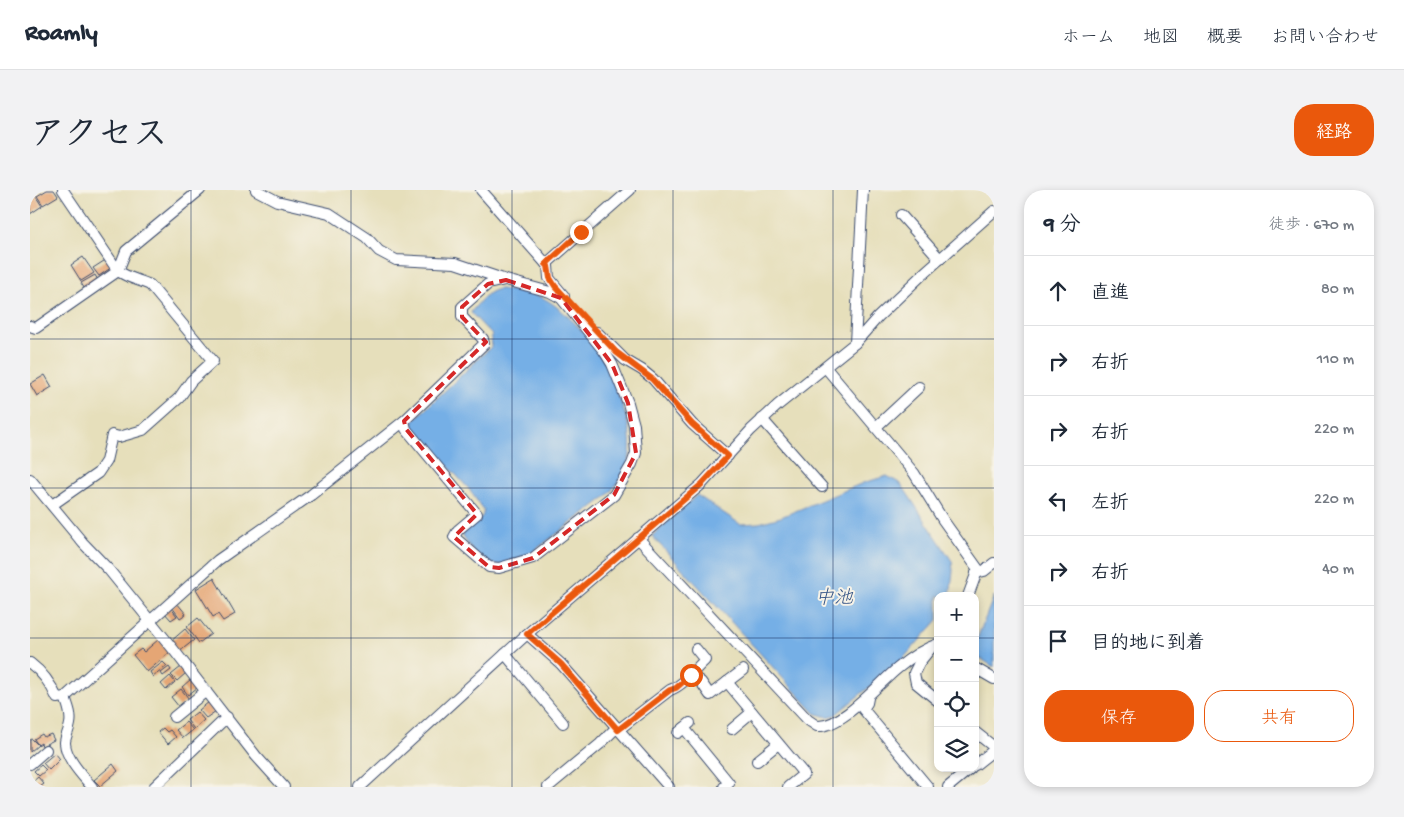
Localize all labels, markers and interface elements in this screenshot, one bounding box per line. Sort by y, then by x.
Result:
text: Roamly [25,20,98,49]
text: ホーム [1062,28,1115,49]
text: 地図 [1143,28,1179,49]
text: 概要 [1207,28,1243,49]
text: お問い合わせ [1271,28,1379,49]
button: 経路 [1294,104,1374,156]
text: アクセス [30,117,168,158]
text: 9 分 [1044,214,1081,239]
text: 徒歩 · 670 m [1269,217,1354,236]
route end [570,221,593,244]
icon: ahead [1044,277,1072,305]
text: 80 m [1321,281,1354,300]
text: 直進 [1091,283,1129,306]
icon: right [1044,347,1072,375]
text: 110 m [1317,351,1354,370]
text: 右折 [1091,353,1129,376]
icon: right [1044,417,1072,445]
text: 220 m [1314,421,1354,440]
text: 右折 [1091,423,1129,446]
icon: left [1044,487,1072,515]
text: 220 m [1314,491,1354,510]
text: 左折 [1091,493,1129,516]
icon: right [1044,557,1072,585]
text: 40 m [1322,561,1354,580]
text: 右折 [1091,563,1129,586]
water label: 中池 [815,587,854,611]
map controls [934,592,979,772]
button: + [934,592,979,637]
icon: arrive [1044,627,1072,655]
text: 目的地に到着 [1091,633,1205,656]
button: − [934,637,979,682]
route start [680,664,703,687]
button: locate [934,682,979,727]
button: 保存 [1044,690,1194,742]
button: 共有 [1204,690,1354,742]
button: layers [934,727,979,772]

